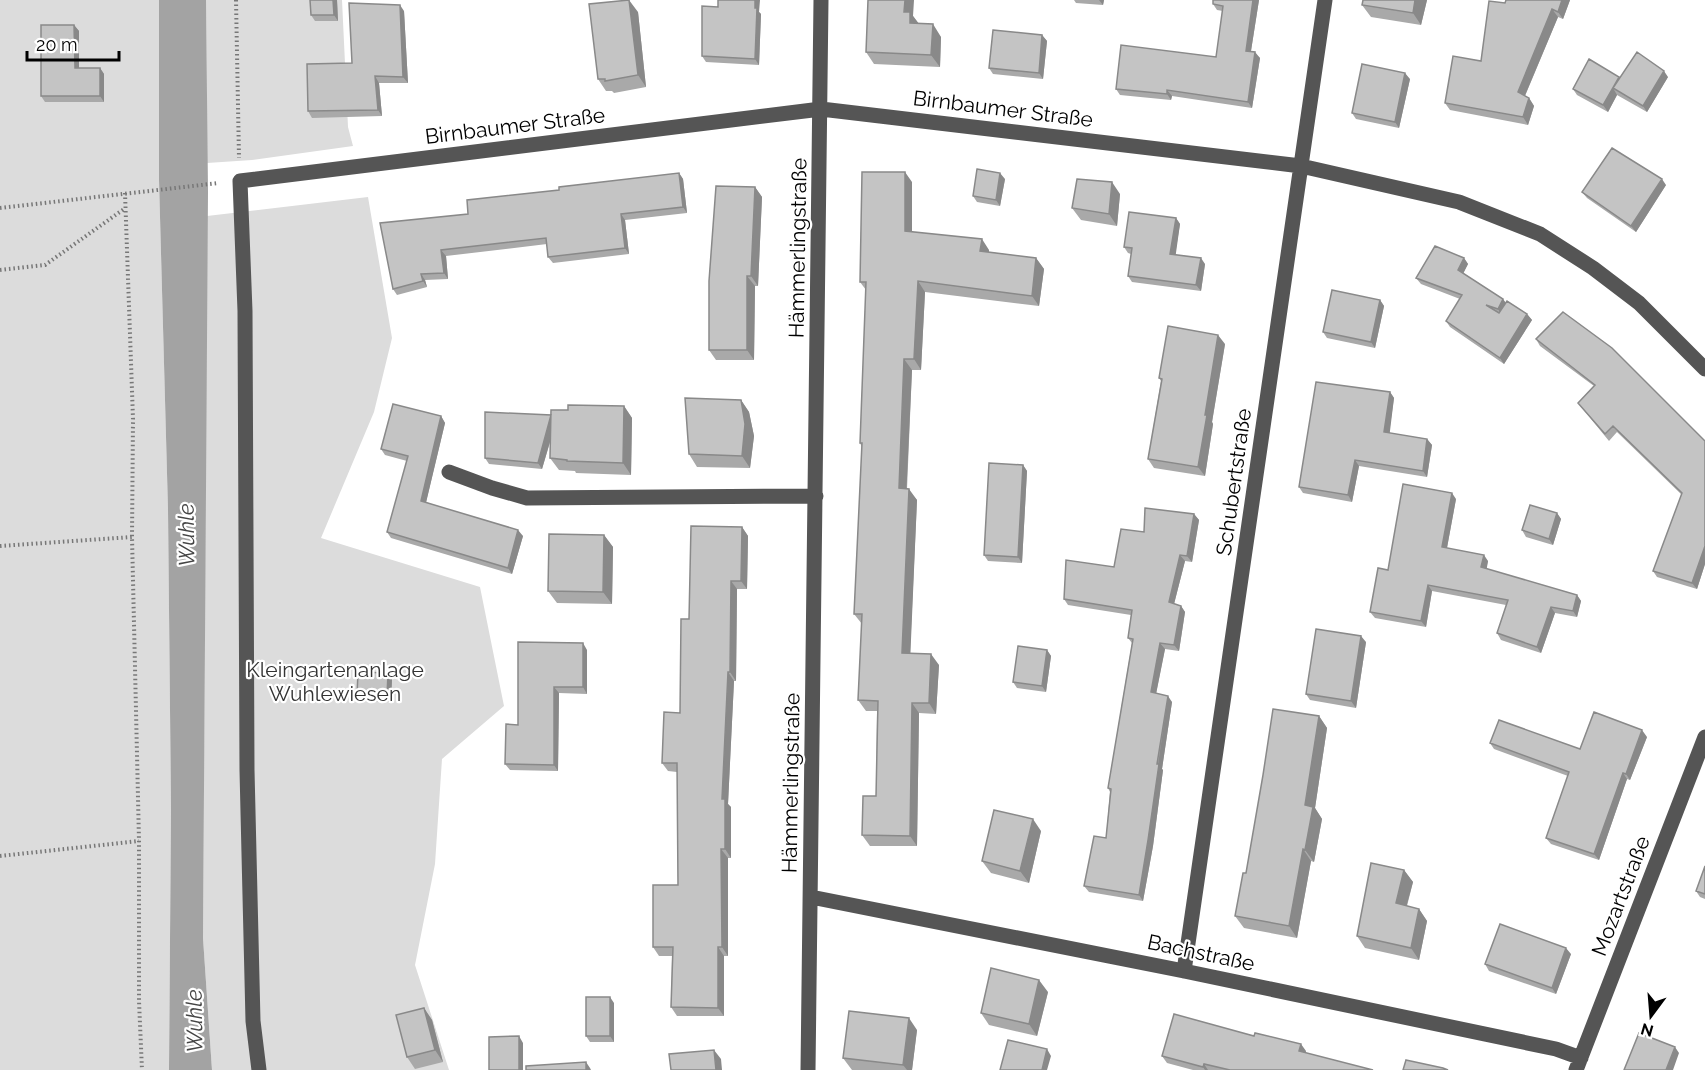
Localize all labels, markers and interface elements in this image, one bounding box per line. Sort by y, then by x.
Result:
scale bar [27,24,118,62]
text: 20 m [36,34,78,55]
street label: Birnbaumer Straße [912,85,1095,132]
street label: Birnbaumer Straße [423,102,606,149]
street label: Hämmerlingstraße [783,158,812,338]
street label: Schubertstraße [1211,407,1256,557]
water label: Wuhle [172,503,200,567]
park label: Kleingartenanlage Wuhlewiesen [246,657,424,706]
street label: Hämmerlingstraße [776,693,805,873]
street label: Mozartstraße [1586,832,1655,959]
street label: Bachstraße [1145,929,1257,976]
north arrow [1621,986,1681,1046]
water label: Wuhle [180,989,208,1053]
text: N [1639,1019,1655,1041]

